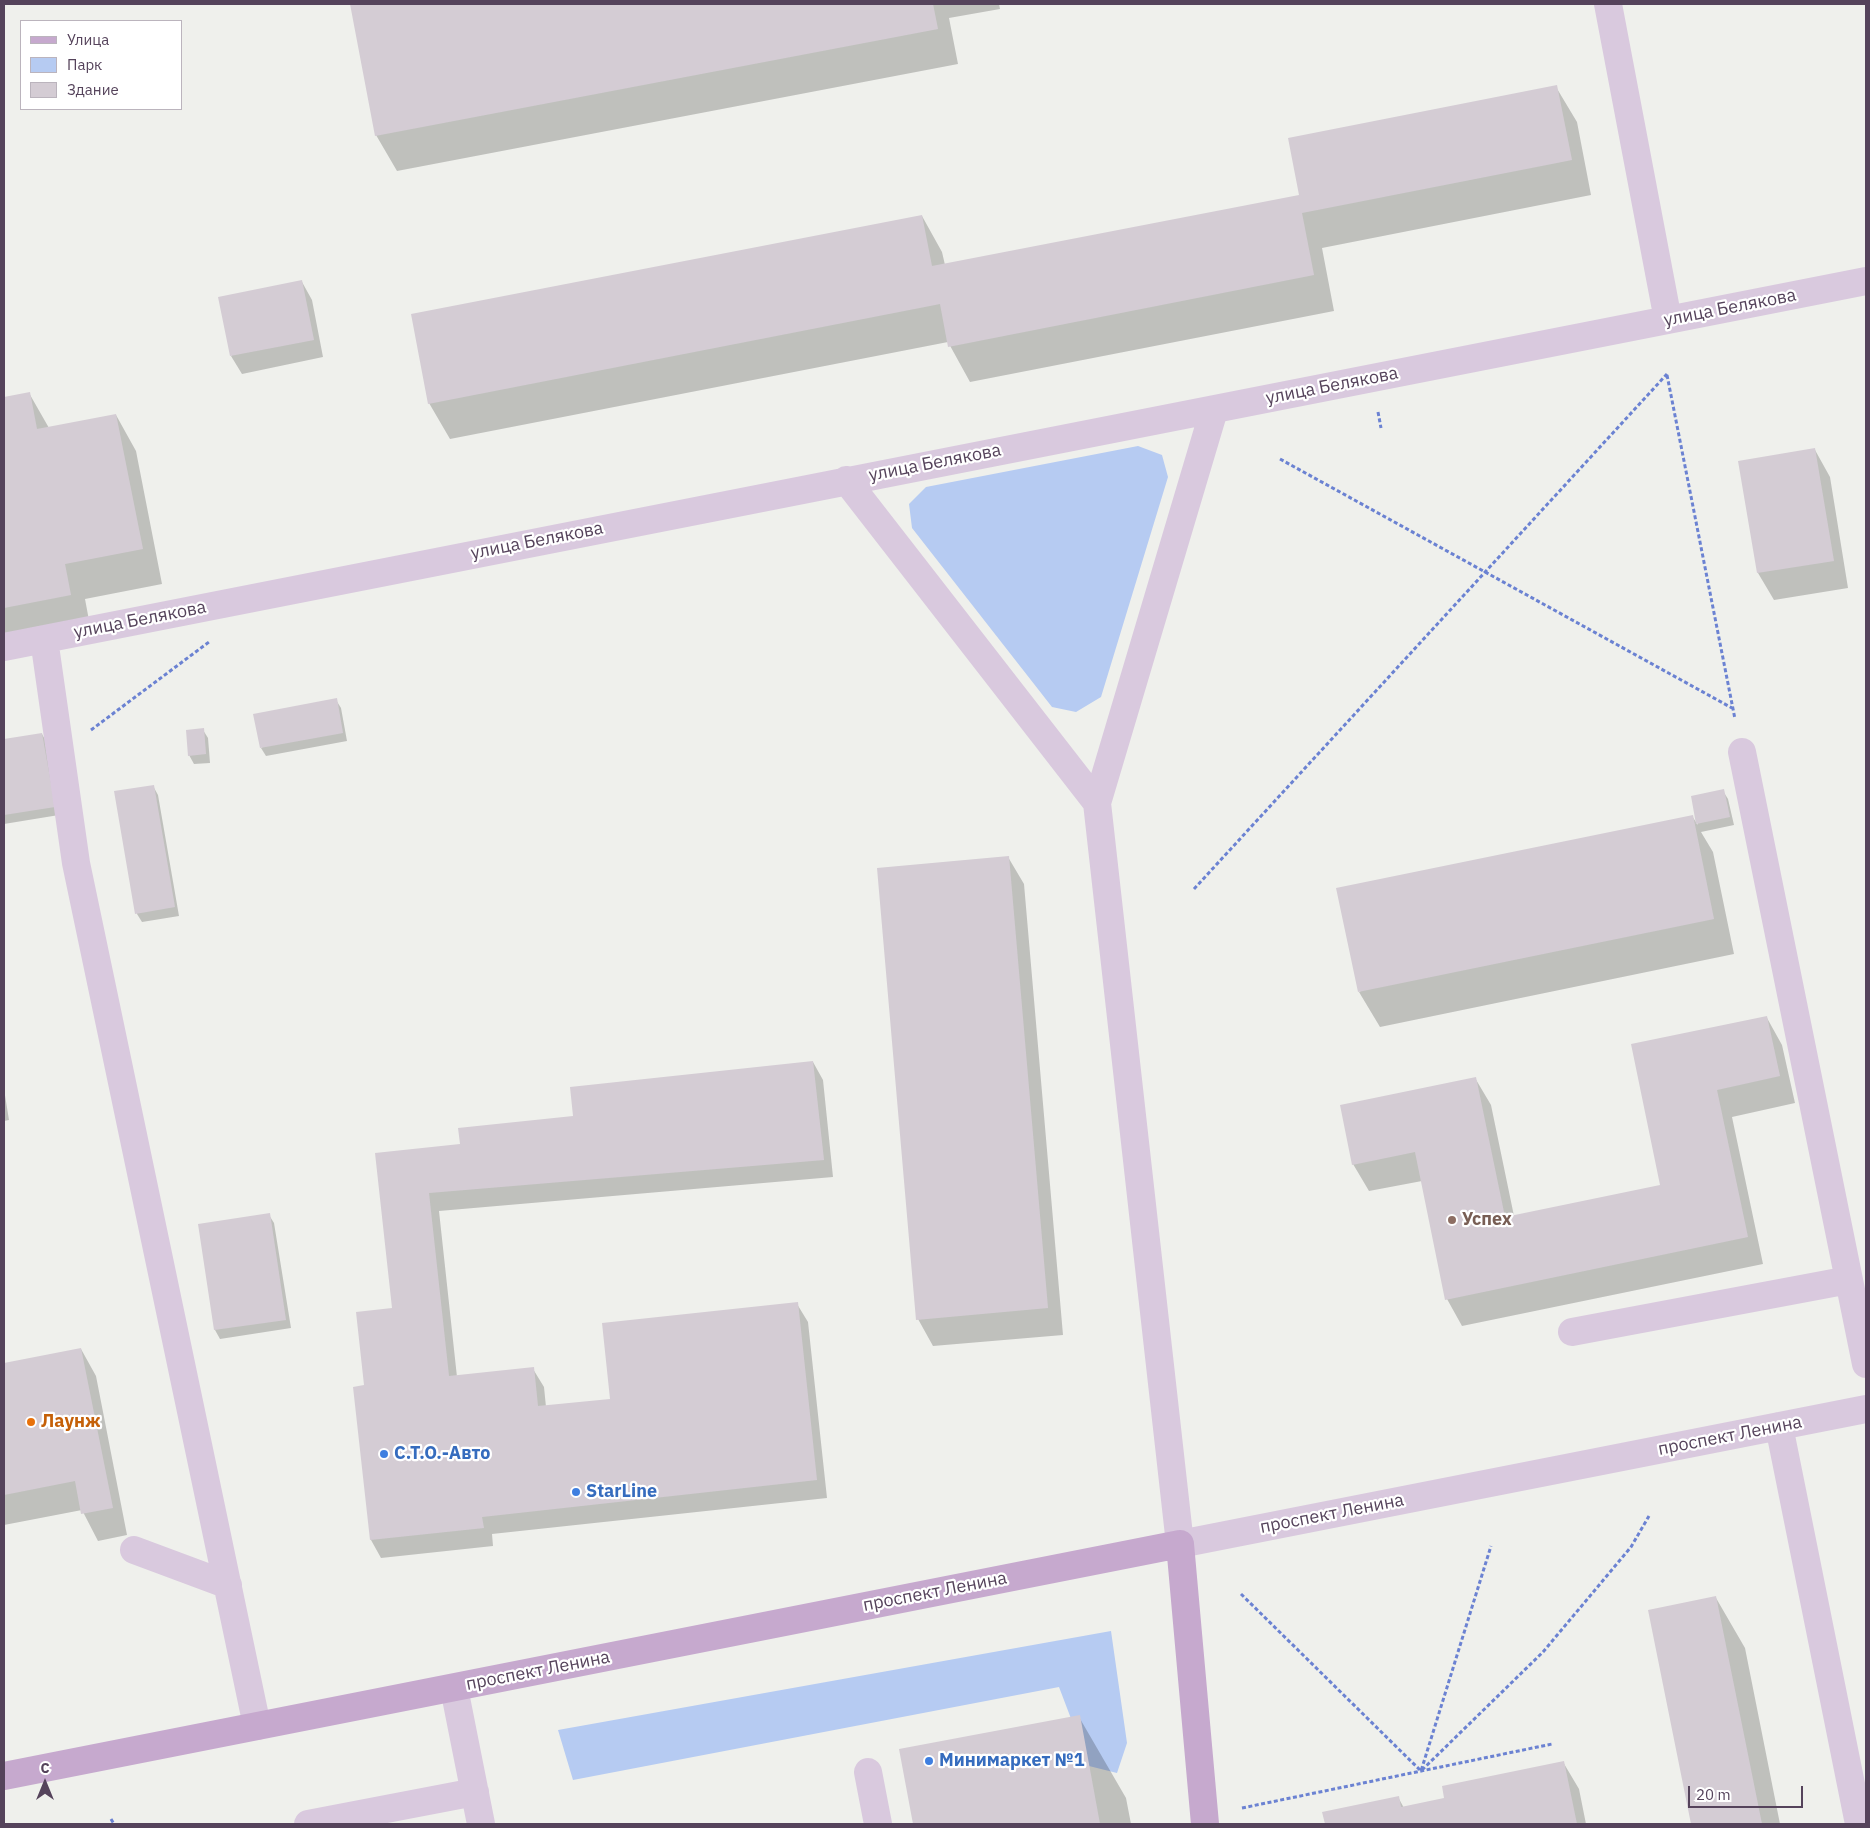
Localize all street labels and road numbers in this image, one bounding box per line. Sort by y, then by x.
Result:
street label: улица Белякова [1662,285,1798,331]
street label: улица Белякова [1264,363,1400,409]
street label: улица Белякова [867,440,1003,486]
street label: улица Белякова [469,518,605,564]
street label: улица Белякова [72,597,208,643]
street label: проспект Ленина [1656,1411,1804,1461]
street label: проспект Ленина [1258,1489,1406,1539]
street label: проспект Ленина [861,1567,1009,1617]
street label: проспект Ленина [464,1646,612,1696]

